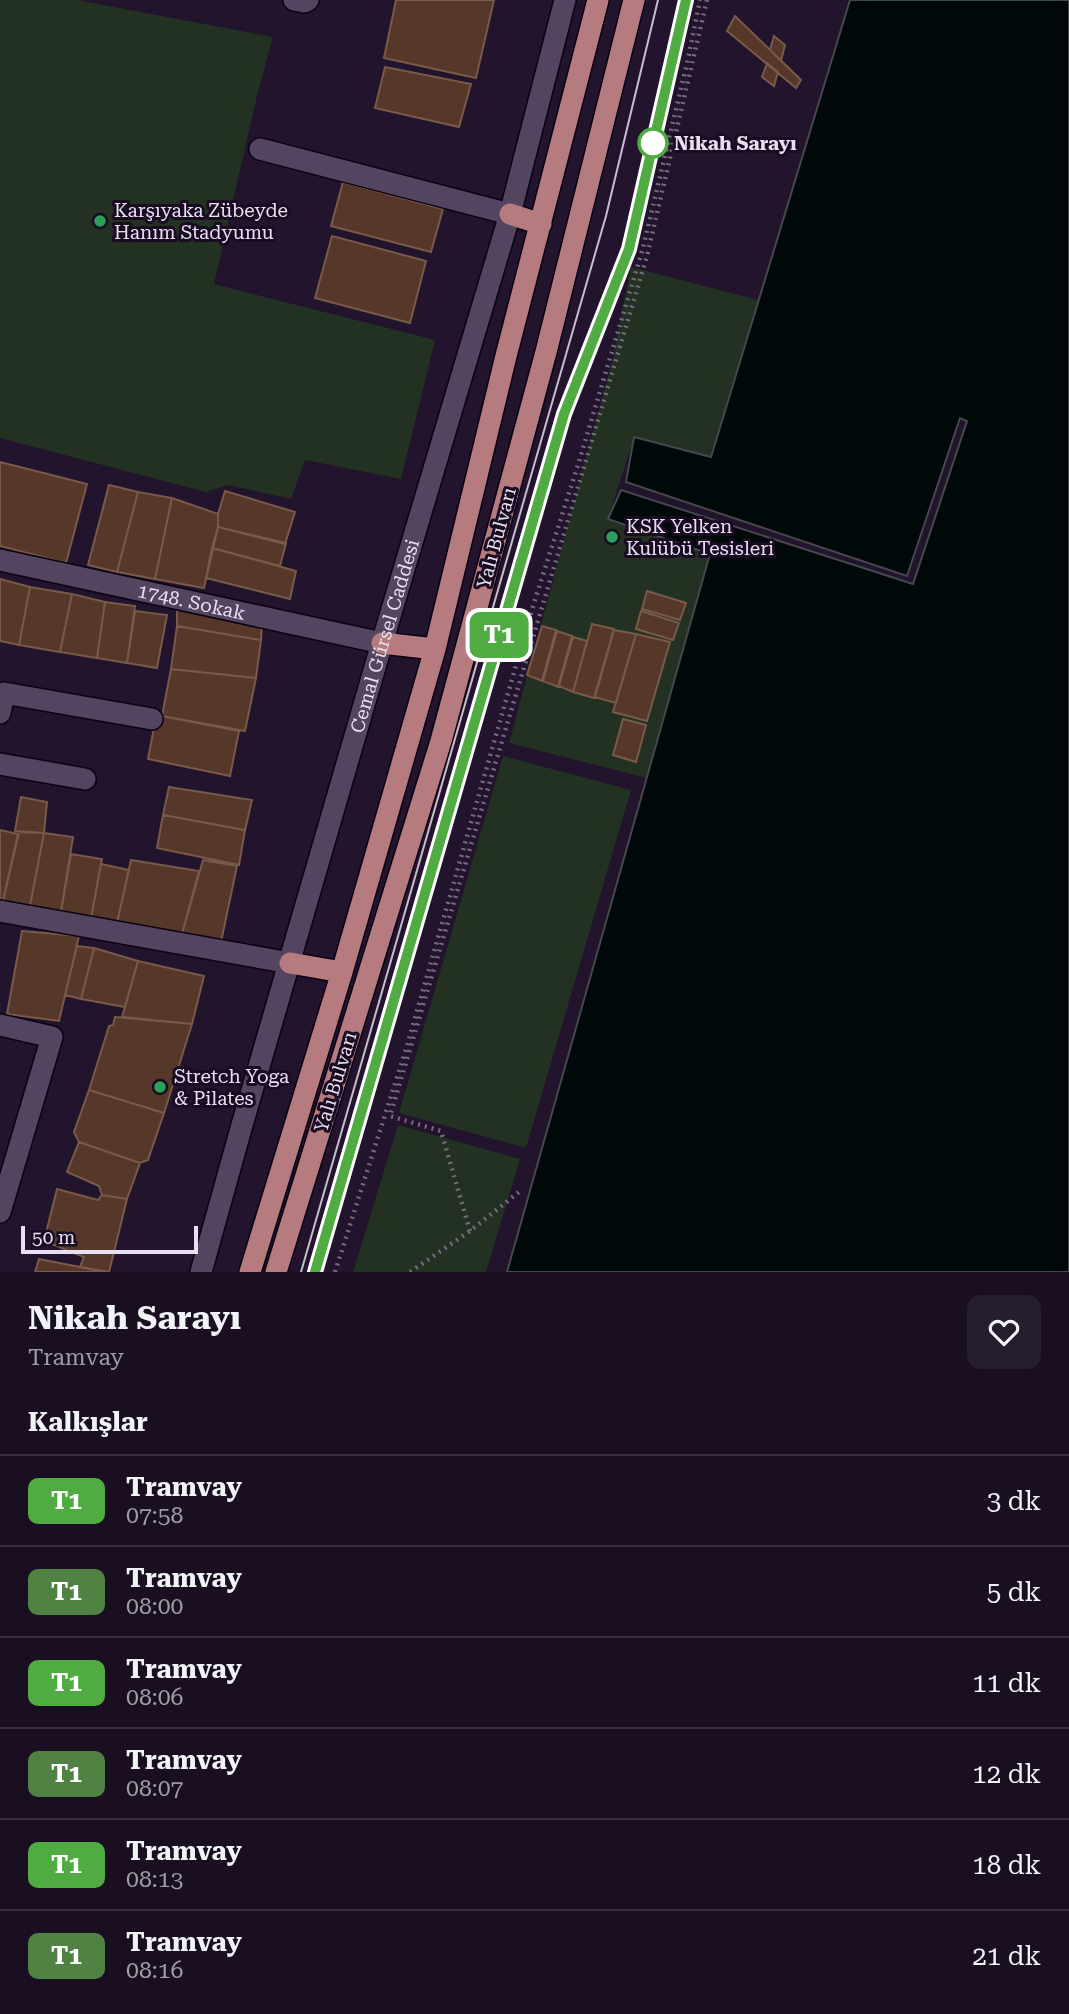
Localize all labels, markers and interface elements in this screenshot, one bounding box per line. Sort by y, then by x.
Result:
marker: Nikah Sarayı [638,128,668,158]
place label: Nikah Sarayı [674,132,797,155]
place label: Karşıyaka Zübeyde Hanım Stadyumu [114,199,288,244]
marker: Karşıyaka Zübeyde Hanım Stadyumu [92,213,108,229]
street label: Yalı Bulvarı [472,485,521,591]
place label: KSK Yelken Kulübü Tesisleri [626,515,774,560]
marker: KSK Yelken Kulübü Tesisleri [604,529,620,545]
street label: Cemal Gürsel Caddesi [345,536,424,736]
street label: 1748. Sokak [135,579,248,625]
line badge: T1 [468,612,530,658]
text: T1 [484,621,514,649]
street label: Yalı Bulvarı [309,1029,362,1135]
place label: Stretch Yoga & Pilates [174,1065,290,1110]
marker: Stretch Yoga & Pilates [152,1079,168,1095]
scale bar [21,1223,198,1255]
text: 50 m [32,1226,75,1249]
button: heart [967,1295,1041,1369]
text: Nikah Sarayı [28,1298,241,1337]
text: Tramvay [28,1344,124,1371]
text: Kalkışlar [28,1407,148,1437]
text: Tramvay [126,1472,242,1502]
text: 3 dk [987,1486,1041,1516]
text: T1 [51,1487,82,1515]
text: 07:58 [126,1502,183,1529]
text: Tramvay [126,1563,242,1593]
text: 5 dk [987,1577,1041,1607]
text: T1 [51,1578,82,1606]
text: 08:00 [126,1593,183,1620]
text: Tramvay [126,1654,242,1684]
text: 11 dk [972,1668,1041,1698]
text: T1 [51,1669,82,1697]
text: 08:06 [126,1684,183,1711]
text: Tramvay [126,1745,242,1775]
text: 12 dk [972,1759,1041,1789]
text: T1 [51,1760,82,1788]
text: 08:07 [126,1775,183,1802]
text: Tramvay [126,1836,242,1866]
text: 18 dk [972,1850,1041,1880]
text: T1 [51,1851,82,1879]
text: 08:13 [126,1866,183,1893]
text: Tramvay [126,1927,242,1957]
text: 21 dk [972,1941,1041,1971]
text: T1 [51,1942,82,1970]
text: 08:16 [126,1957,183,1984]

